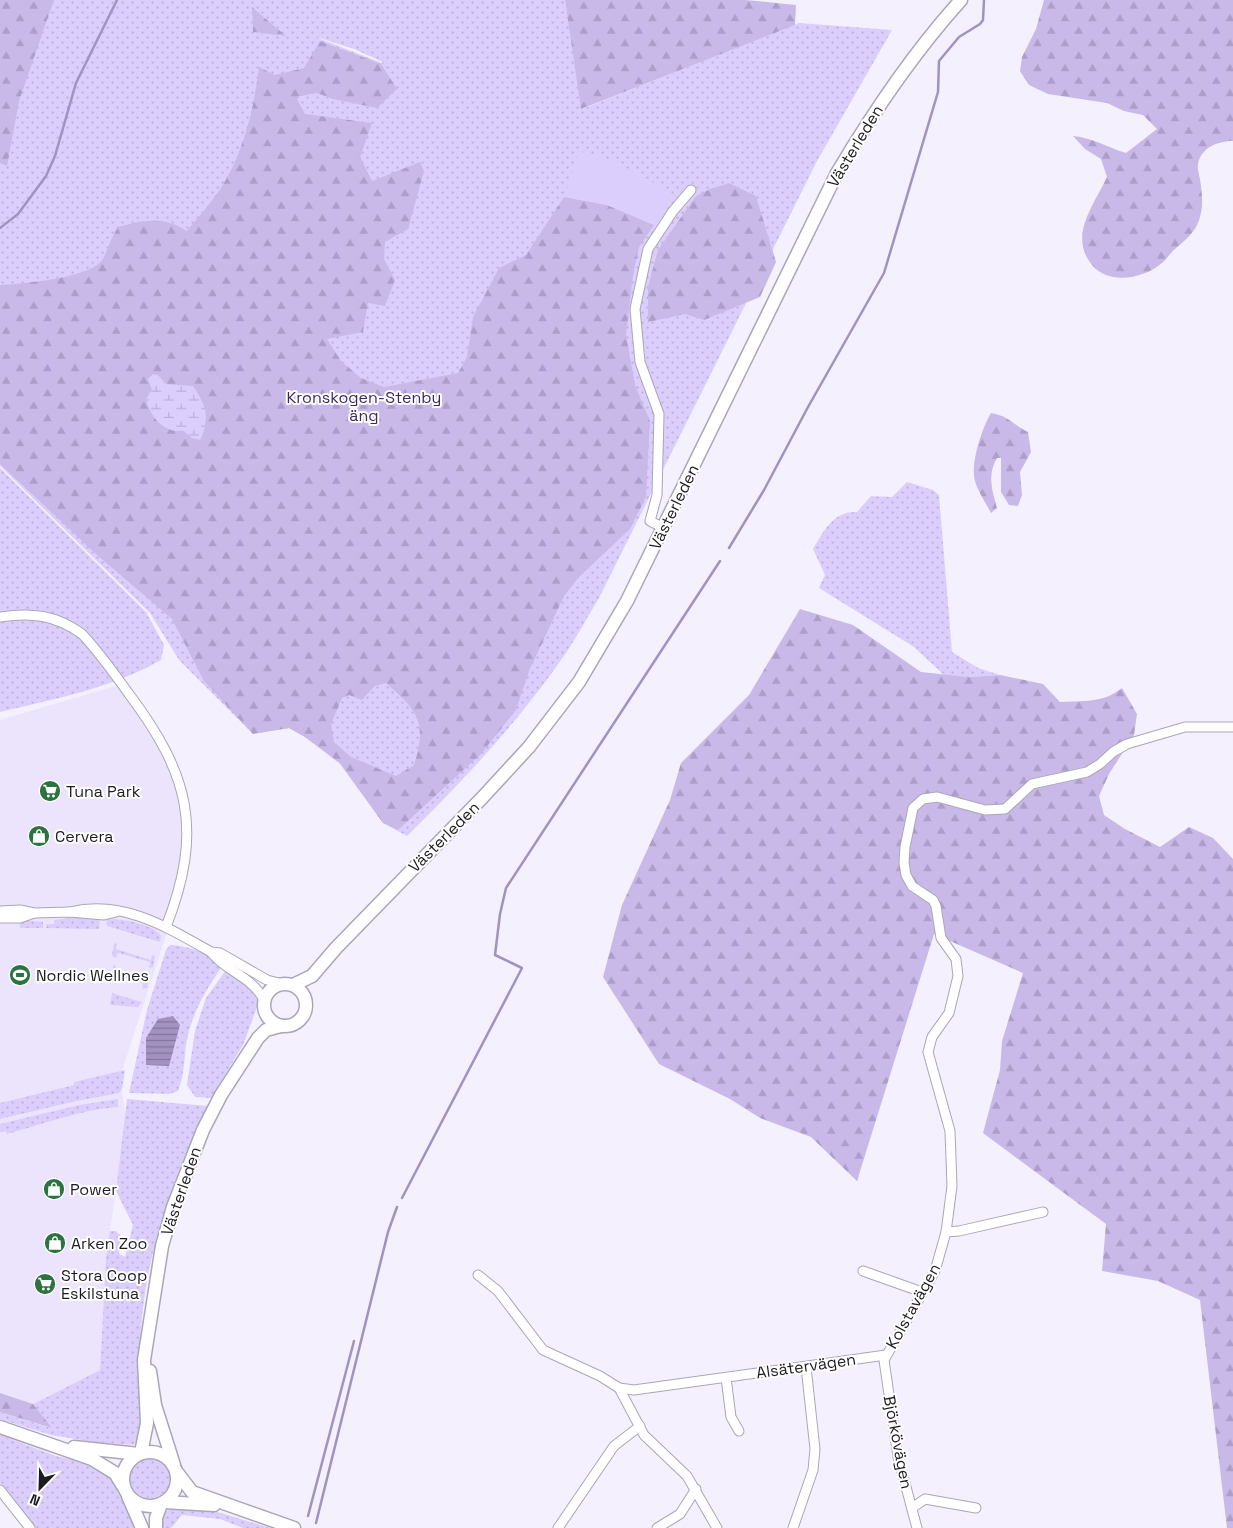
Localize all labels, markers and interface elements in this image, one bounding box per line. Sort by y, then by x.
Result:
street label: Västerleden [822,101,888,191]
park label: Kronskogen-Stenby äng [287,387,441,426]
street label: Västerleden [644,461,704,553]
supermarket icon: Tuna Park [38,779,62,803]
place label: Tuna Park [66,781,141,802]
street label: Västerleden [404,797,484,877]
shop icon: Cervera [27,824,51,848]
place label: Cervera [55,826,114,847]
sports icon: Nordic Wellnes [8,963,32,987]
place label: Nordic Wellnes [36,965,149,986]
street label: Västerleden [156,1144,206,1238]
shop icon: Power [42,1177,66,1201]
place label: Power [70,1179,117,1200]
shop icon: Arken Zoo [43,1231,67,1255]
place label: Arken Zoo [71,1233,147,1254]
street label: Kolstavägen [881,1260,945,1352]
place label: Stora Coop Eskilstuna [61,1265,147,1304]
supermarket icon: Stora Coop Eskilstuna [33,1272,57,1296]
street label: Alsätervägen [755,1349,857,1383]
street label: Björkövägen [879,1393,917,1491]
north arrow [15,1463,65,1513]
text: N [27,1490,43,1510]

